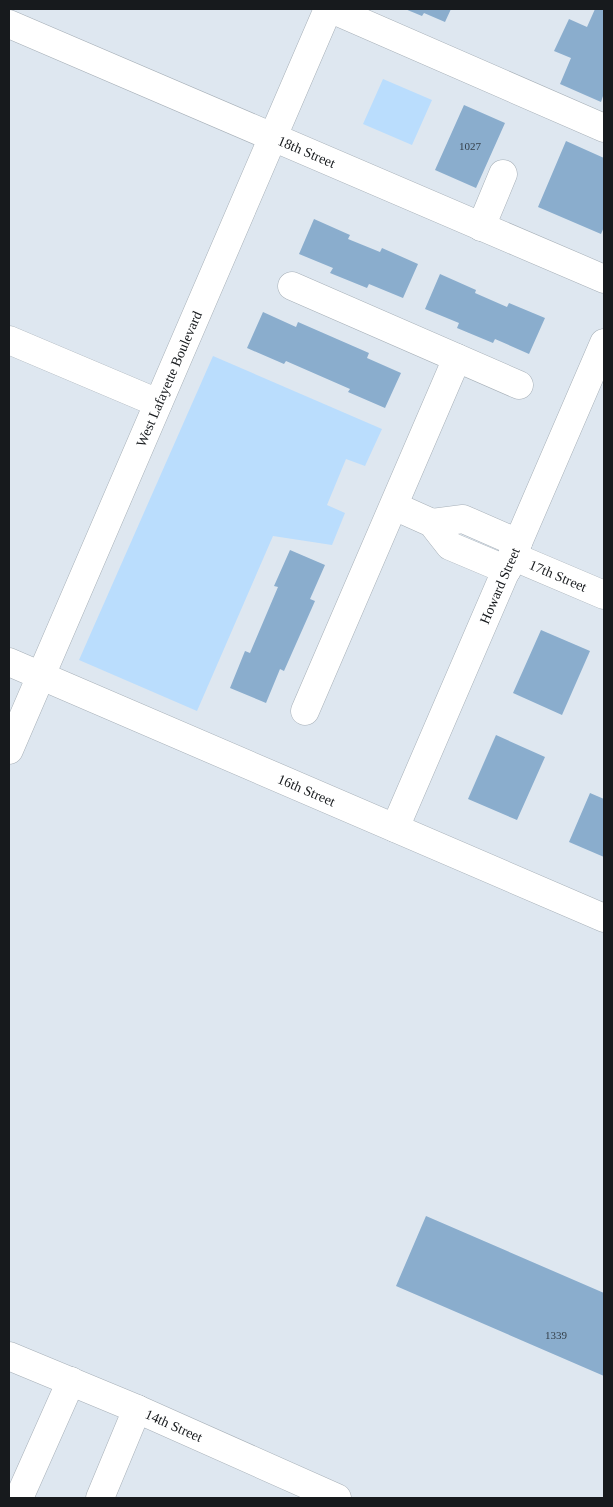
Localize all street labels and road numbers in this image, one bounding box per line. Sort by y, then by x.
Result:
street label: 18th Street [276,133,338,171]
street label: West Lafayette Boulevard [133,309,205,449]
street label: Howard Street [477,545,523,626]
street label: 17th Street [527,557,589,595]
street label: 16th Street [275,772,338,810]
street label: 14th Street [143,1407,205,1445]

